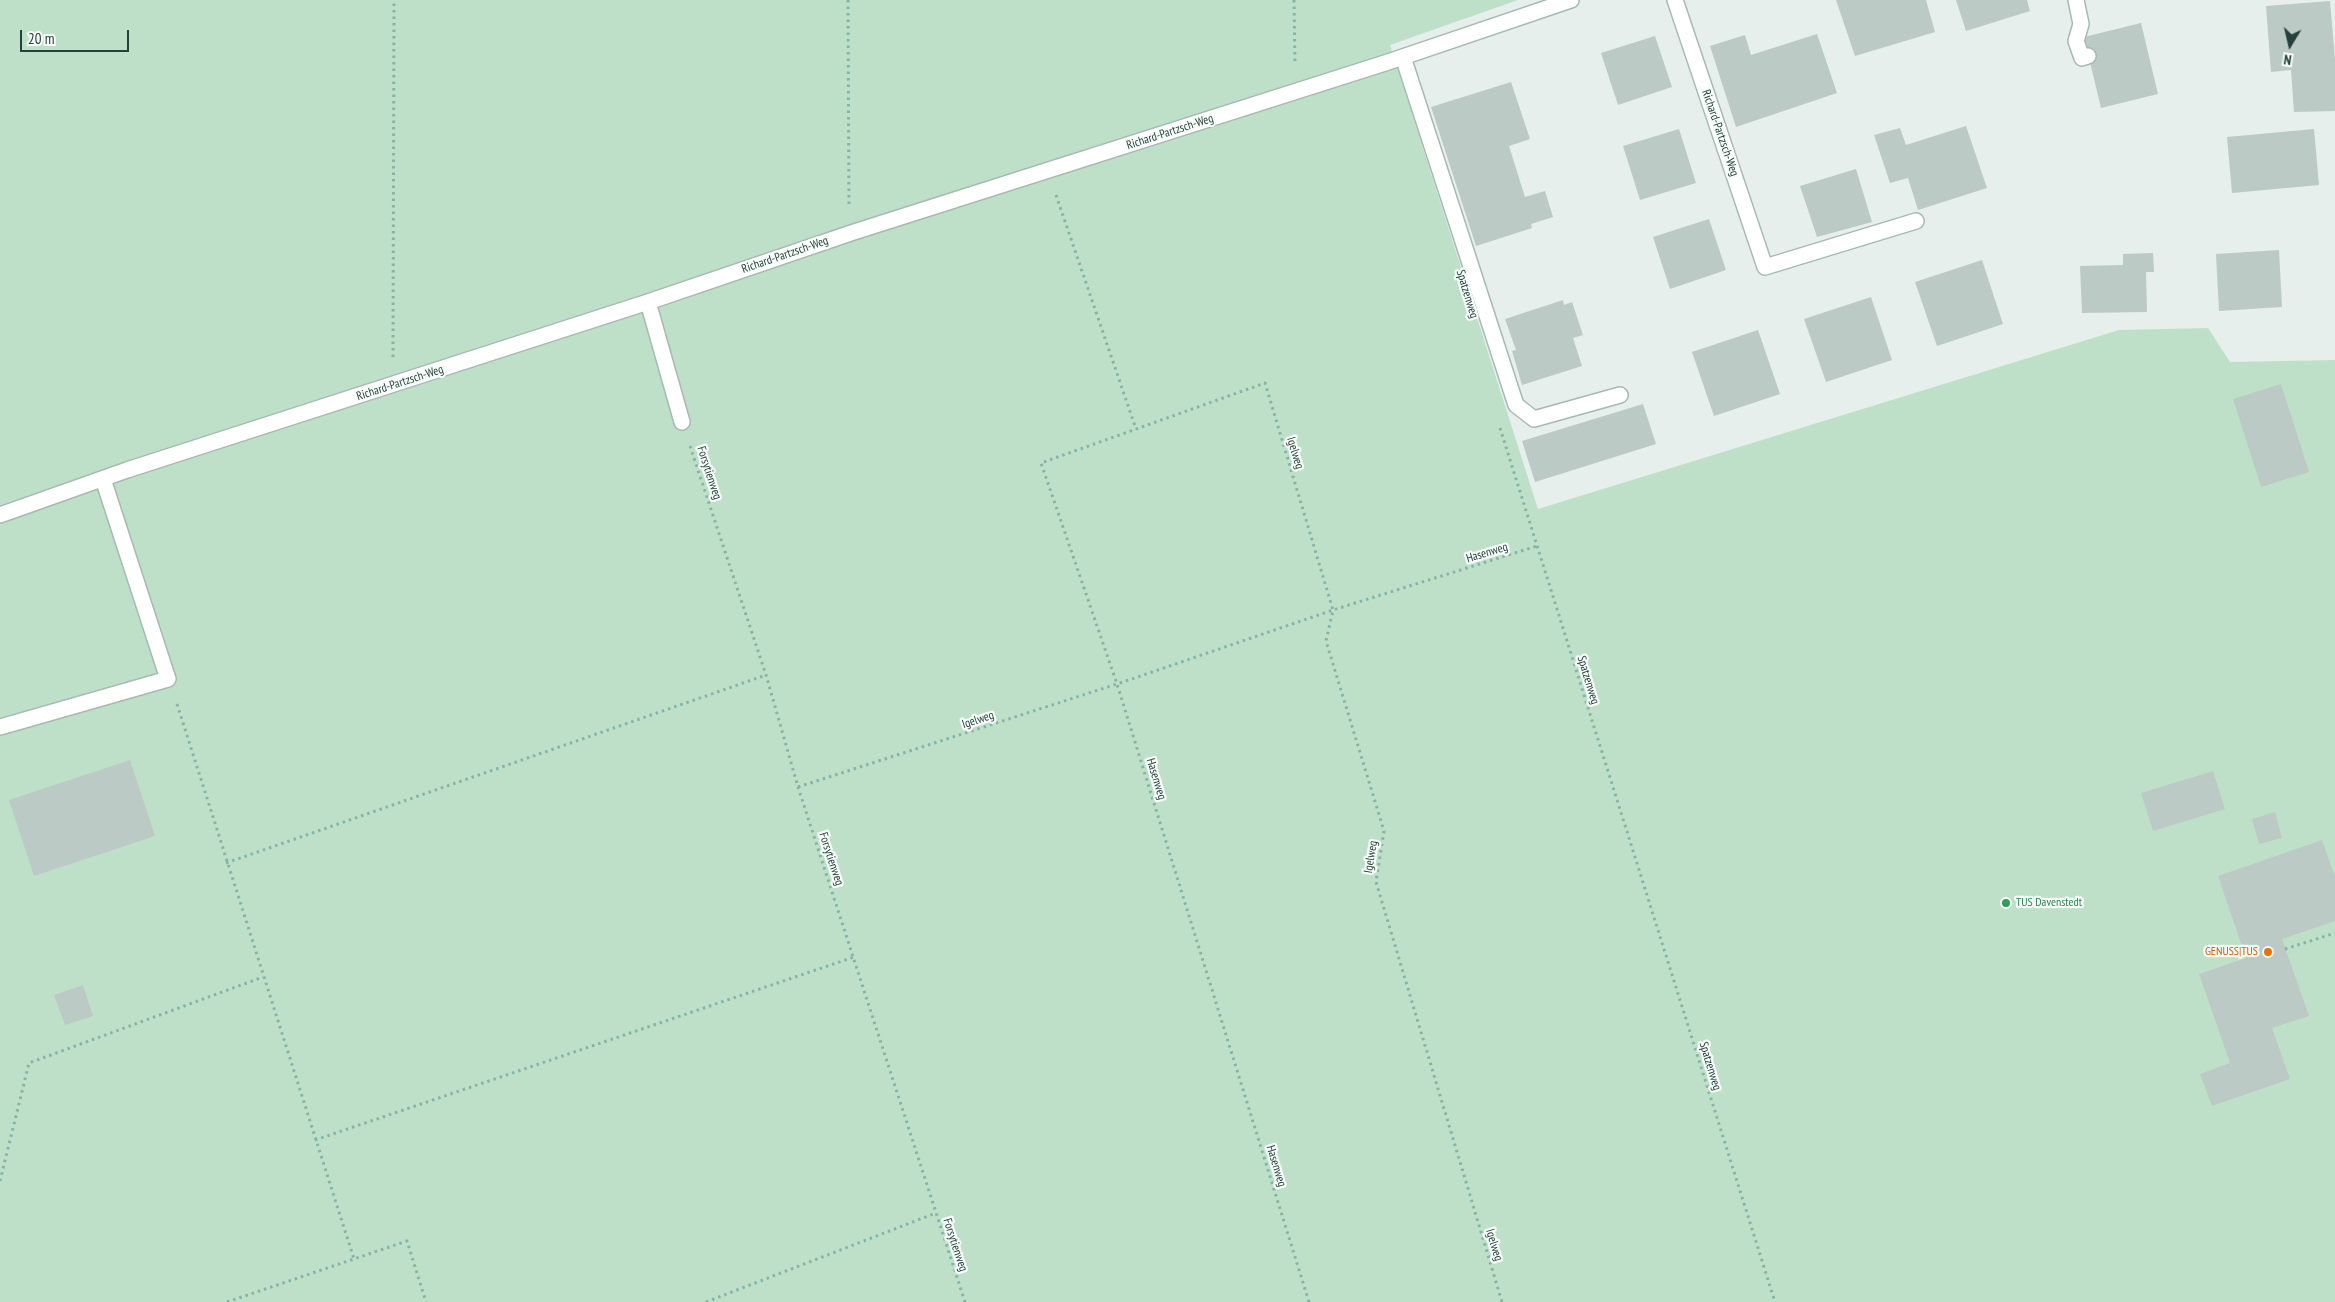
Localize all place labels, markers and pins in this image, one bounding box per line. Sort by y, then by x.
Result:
place label: TUS Davenstedt [2016,896,2082,910]
marker: TUS Davenstedt [2000,897,2012,909]
place label: GENUSS|TUS [2205,945,2258,959]
marker: GENUSS|TUS [2262,946,2274,958]

